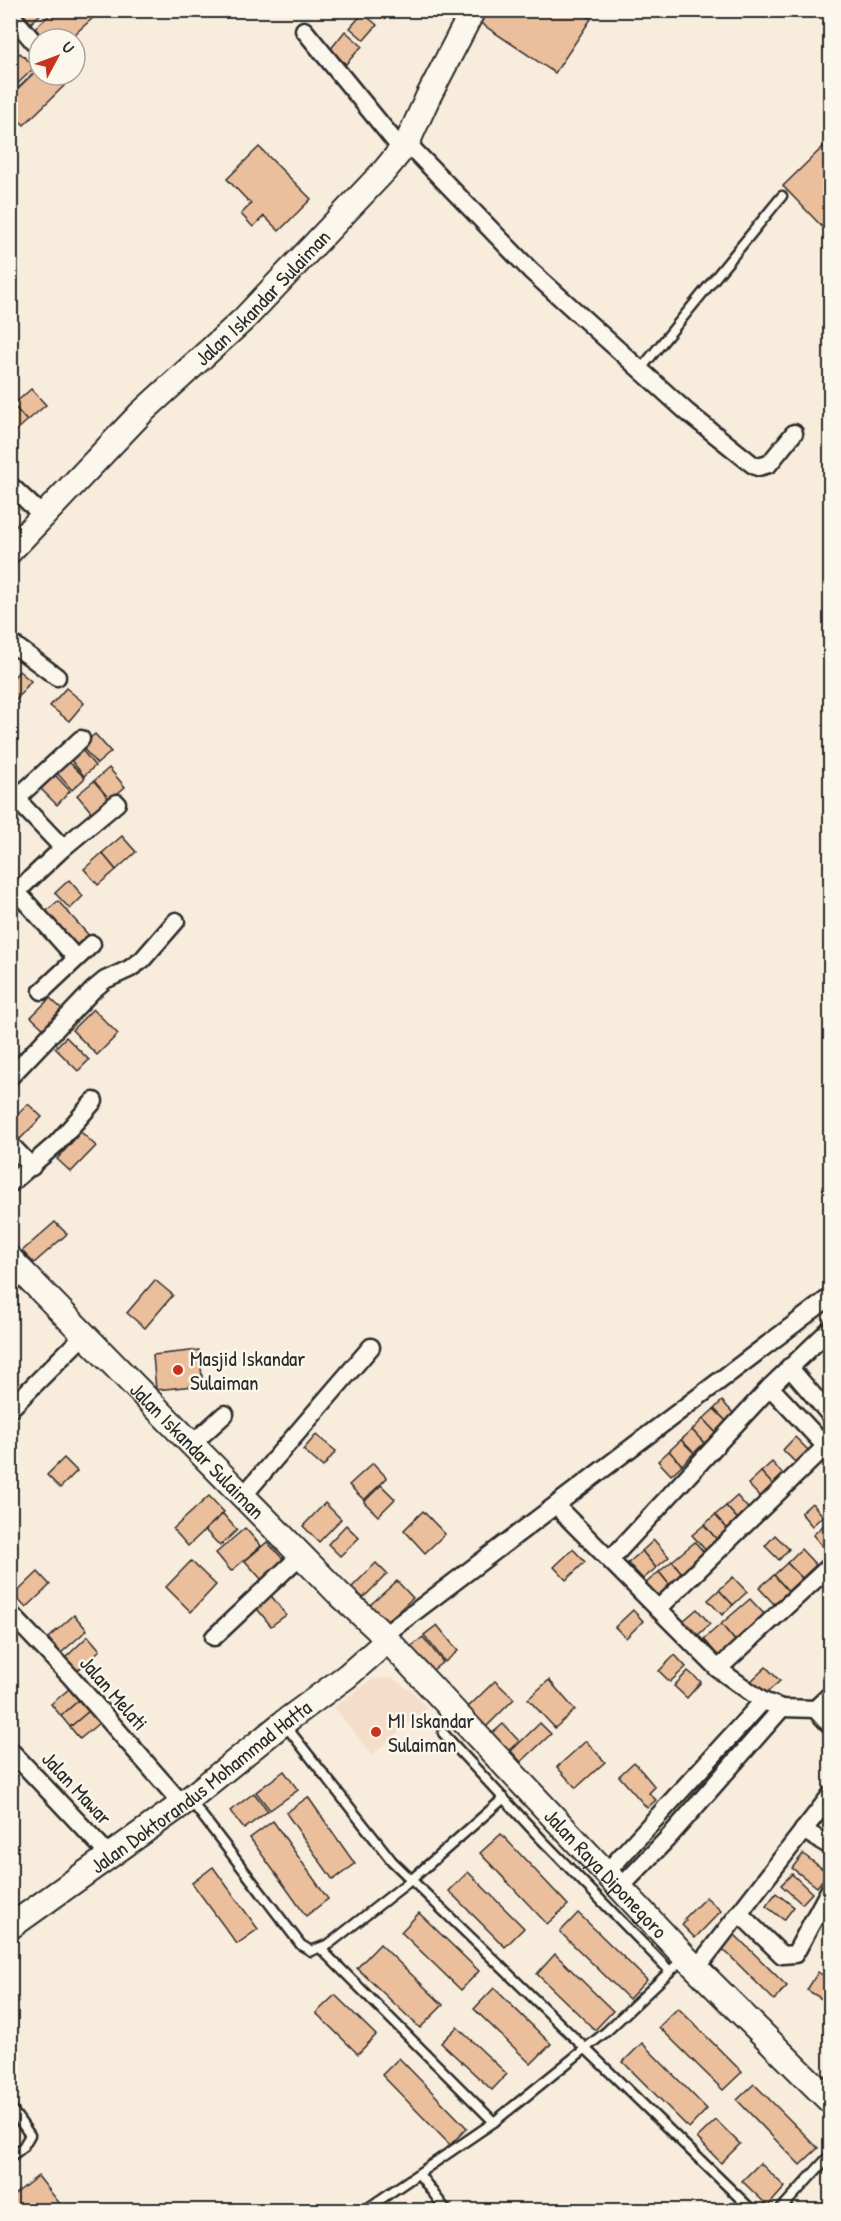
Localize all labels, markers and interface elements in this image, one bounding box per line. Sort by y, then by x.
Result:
north arrow [27,27,87,87]
text: U [57,37,80,58]
street label: Jalan Iskandar Sulaiman [188,223,336,372]
place label: Masjid Iskandar Sulaiman [190,1344,305,1397]
marker: Masjid Iskandar Sulaiman [171,1363,185,1377]
street label: Jalan Iskandar Sulaiman [124,1375,272,1525]
street label: Jalan Melati [73,1649,155,1737]
street label: Jalan Doktorandus Mohammad Hatta [84,1693,317,1880]
place label: MI Iskandar Sulaiman [388,1706,474,1759]
marker: MI Iskandar Sulaiman [369,1725,383,1739]
street label: Jalan Mawar [35,1745,119,1831]
street label: Jalan Raya Diponegoro [538,1802,674,1944]

